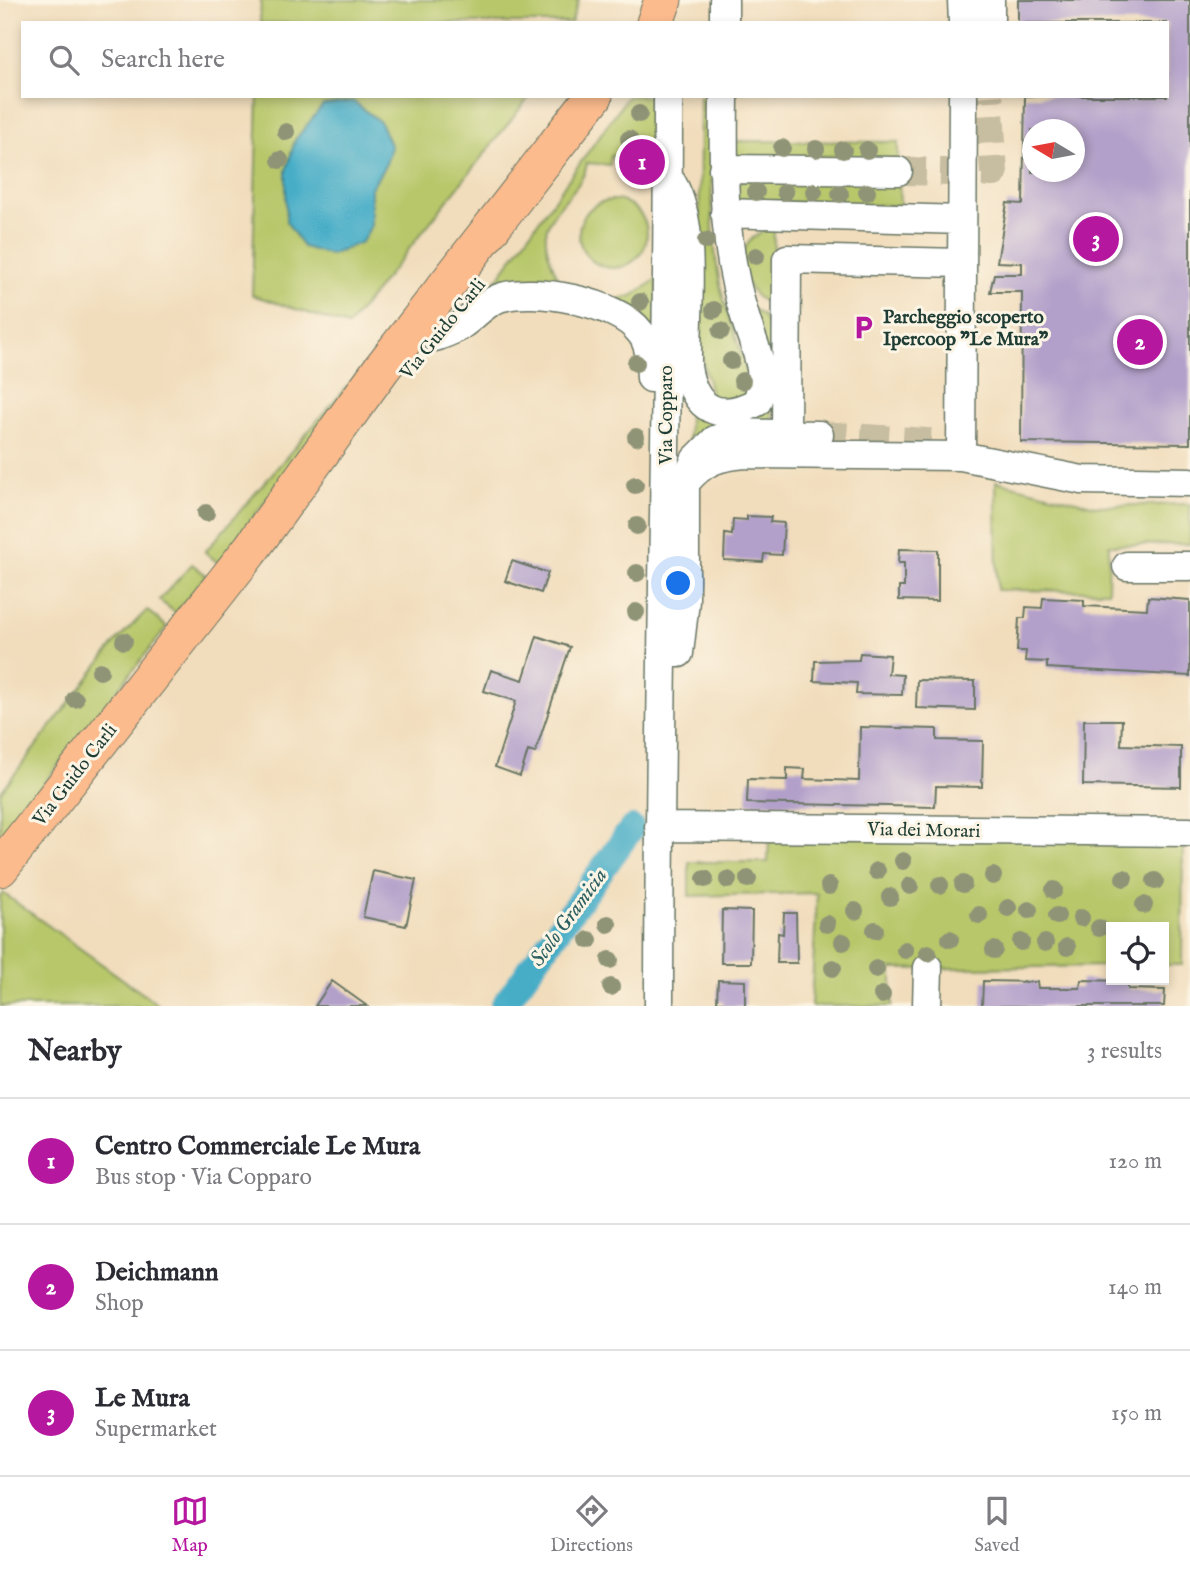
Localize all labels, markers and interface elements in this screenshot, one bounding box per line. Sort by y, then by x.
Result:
search box [21,21,1169,98]
icon: search [45,41,83,79]
text: Search here [101,43,225,76]
north arrow [1022,119,1085,182]
pin: 1 [619,136,665,188]
pin: 3 [1073,213,1119,265]
street label: Via Guido Carli [395,274,492,386]
place label: Parcheggio scoperto Ipercoop "Le Mura" [883,306,1049,352]
parking icon: Parcheggio scoperto Ipercoop "Le Mura" [849,313,877,341]
pin: 2 [1117,316,1163,368]
street label: Via Copparo [655,365,679,466]
your location [661,566,695,600]
street label: Via Guido Carli [28,719,123,832]
street label: Via dei Morari [866,818,981,844]
water label: Scolo Gramicia [525,864,614,972]
map controls [1106,922,1169,985]
button: locate [1106,922,1169,985]
text: Nearby [28,1033,121,1071]
text: 3 results [1087,1037,1162,1066]
text: Centro Commerciale Le Mura [95,1130,420,1163]
text: 1 [47,1147,55,1176]
text: 120 m [1109,1147,1162,1176]
text: Bus stop · Via Copparo [95,1163,312,1192]
text: Deichmann [95,1256,219,1289]
text: 2 [46,1273,56,1302]
text: 140 m [1108,1273,1162,1302]
text: Shop [95,1289,144,1318]
text: Le Mura [95,1382,190,1415]
text: 3 [47,1399,55,1428]
text: 150 m [1111,1399,1162,1428]
text: Supermarket [95,1415,217,1444]
tab: Map [171,1492,209,1558]
tab: Directions [550,1492,633,1558]
tab: Saved [974,1492,1019,1558]

